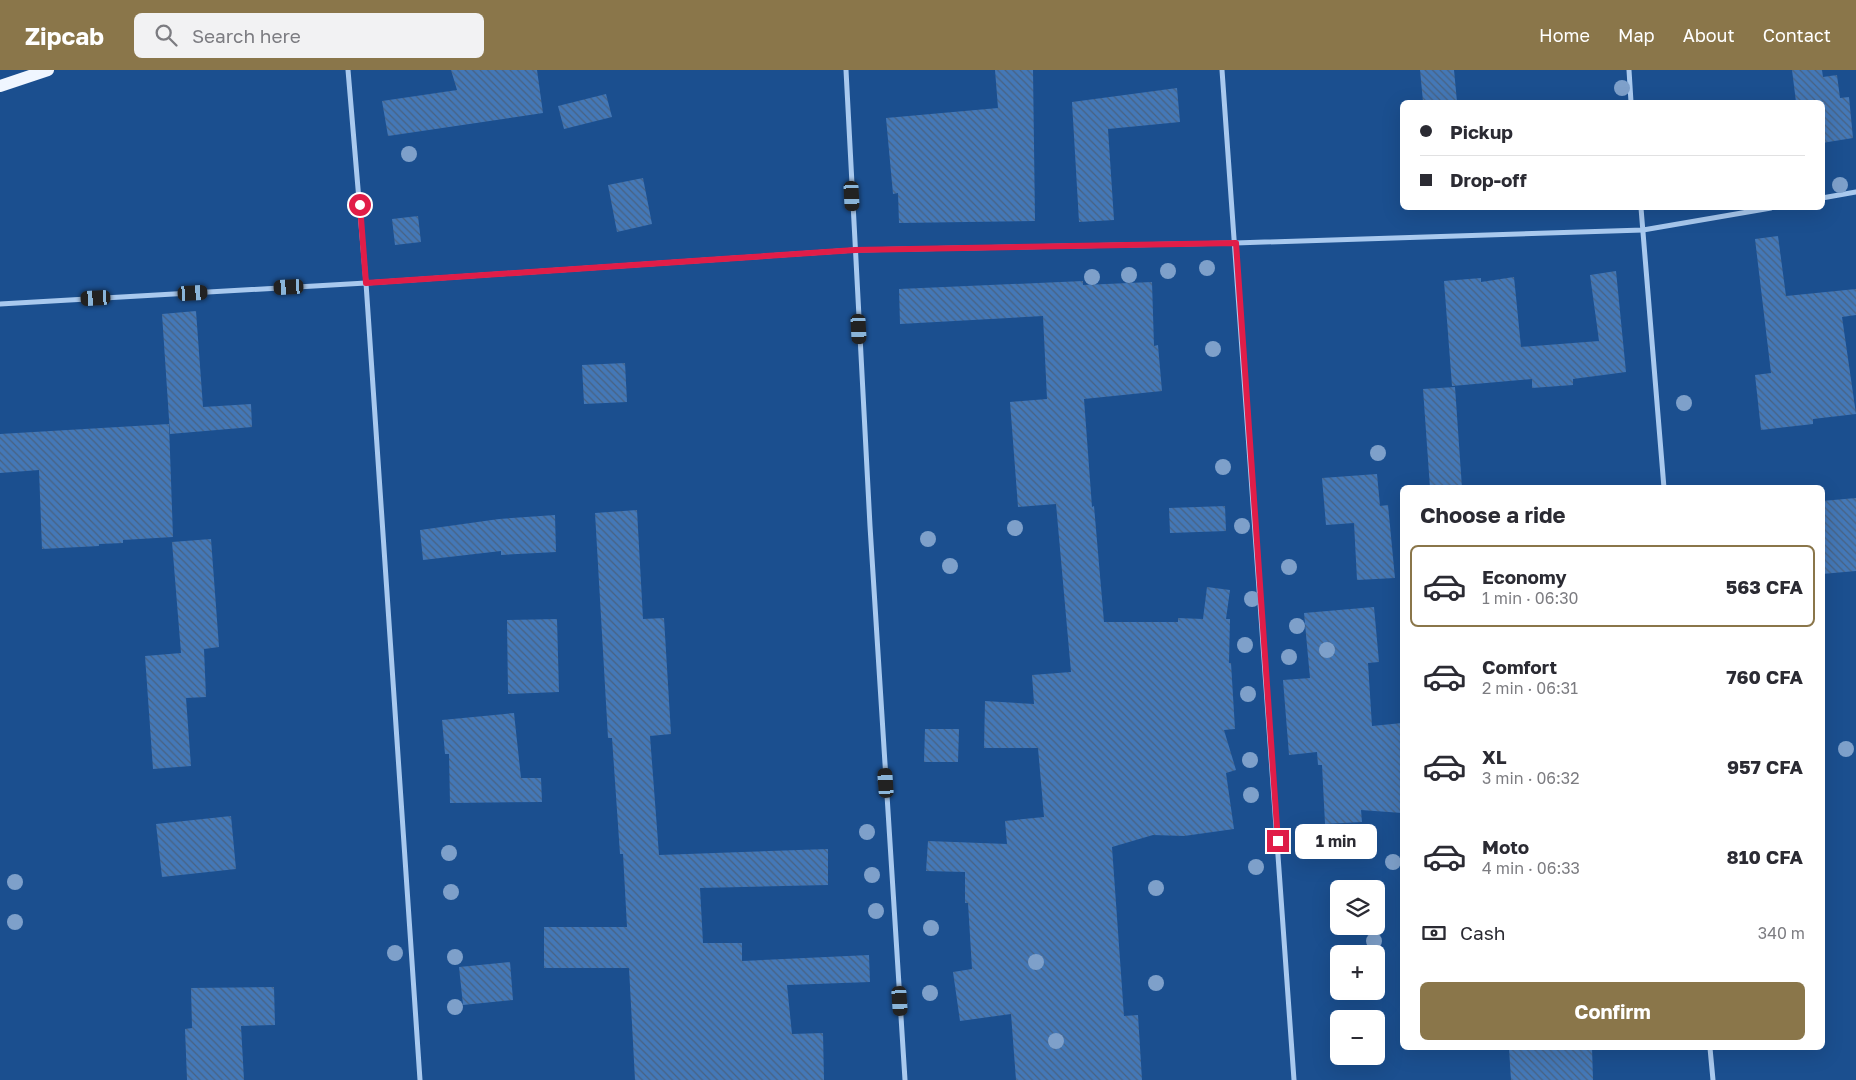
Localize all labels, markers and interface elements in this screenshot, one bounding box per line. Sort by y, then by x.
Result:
search box [134,13,484,58]
text: Zipcab [25,21,104,50]
icon: search [152,21,180,49]
text: Search here [192,24,301,47]
text: Home [1539,24,1590,46]
text: Map [1618,24,1655,46]
text: About [1683,24,1735,46]
text: Contact [1763,24,1831,46]
text: Pickup [1450,120,1513,143]
text: Drop-off [1450,168,1527,191]
car [843,181,860,211]
route start [349,194,371,216]
car [273,279,304,295]
car [177,285,208,301]
car [80,290,111,306]
car [850,314,867,344]
text: Choose a ride [1420,501,1566,528]
icon: car [1422,564,1467,609]
text: Economy [1482,565,1567,588]
text: 563 CFA [1726,575,1803,598]
text: 1 min · 06:30 [1482,588,1579,608]
icon: car [1422,654,1467,699]
text: Comfort [1482,655,1557,678]
text: 760 CFA [1726,665,1803,688]
text: 2 min · 06:31 [1482,678,1578,698]
icon: car [1422,744,1467,789]
text: XL [1482,745,1507,768]
text: 957 CFA [1727,755,1803,778]
car [877,768,894,798]
text: 3 min · 06:32 [1482,768,1580,788]
callout: 1 min [1296,824,1378,858]
route end [1267,830,1289,852]
text: 1 min [1316,831,1356,851]
icon: car [1422,834,1467,879]
text: Moto [1482,835,1529,858]
text: 810 CFA [1727,845,1803,868]
text: 4 min · 06:33 [1482,858,1580,878]
map controls [1330,880,1385,1065]
button: layers [1330,880,1385,935]
icon: cash [1420,919,1448,947]
text: Cash [1460,921,1505,944]
text: 340 m [1758,923,1805,943]
button: + [1330,945,1385,1000]
button: Confirm [1420,982,1805,1040]
car [891,986,908,1016]
button: − [1330,1010,1385,1065]

